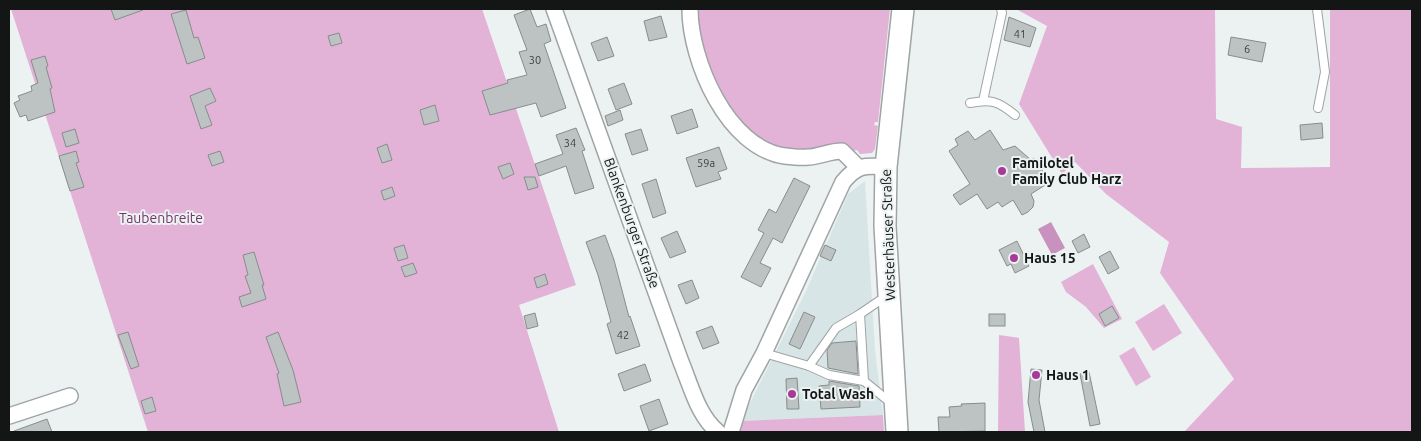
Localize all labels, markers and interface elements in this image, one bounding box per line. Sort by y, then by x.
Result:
house number: 41 [1014,28,1026,40]
house number: 6 [1244,43,1250,55]
house number: 30 [529,54,541,66]
house number: 34 [564,137,576,149]
place label: Familotel Family Club Harz [1012,155,1122,187]
street label: Blankenburger Straße [601,156,663,290]
house number: 59a [697,157,715,169]
marker: Familotel Family Club Harz [996,165,1008,177]
street label: Westerhäuser Straße [878,169,898,301]
park label: Taubenbreite [119,210,203,226]
place label: Haus 15 [1024,250,1076,266]
marker: Haus 15 [1008,252,1020,264]
house number: 42 [617,329,629,341]
place label: Haus 1 [1046,367,1090,383]
marker: Haus 1 [1030,369,1042,381]
place label: Total Wash [802,386,874,402]
marker: Total Wash [786,388,798,400]

